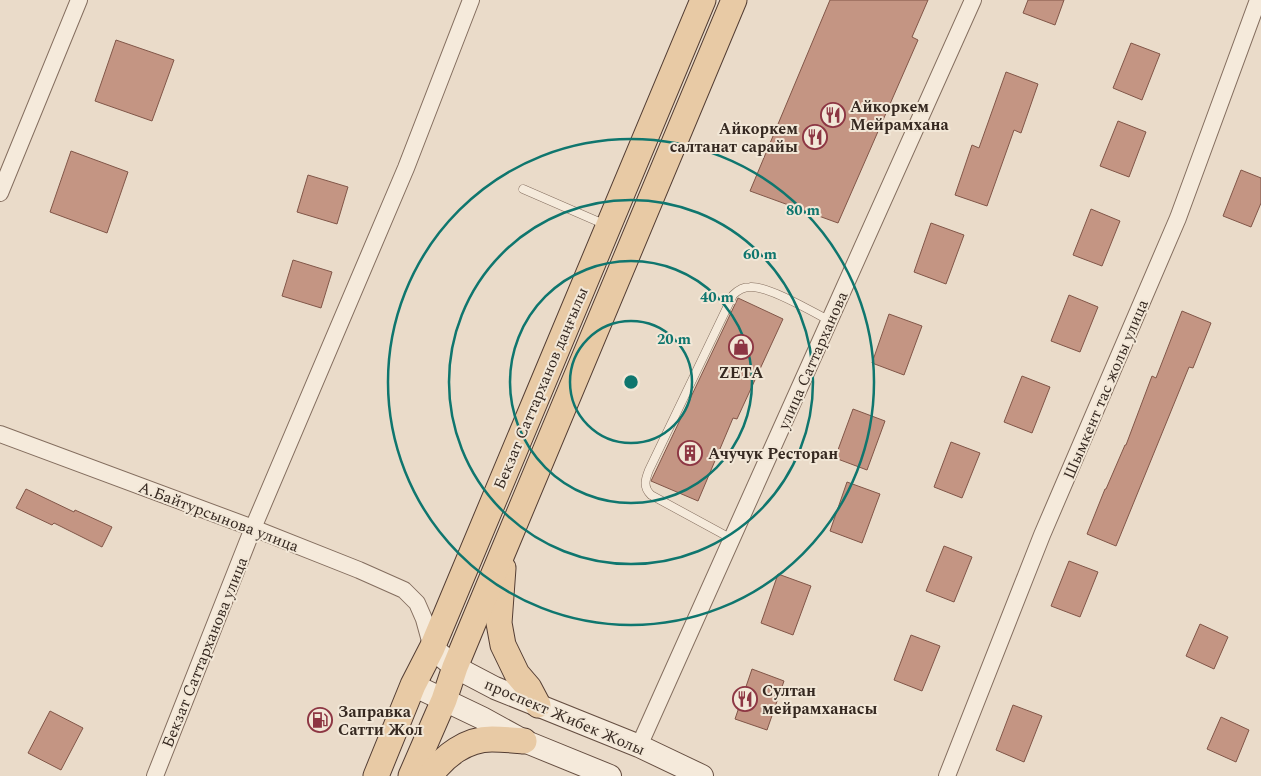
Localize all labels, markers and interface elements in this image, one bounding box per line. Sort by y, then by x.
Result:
place label: Айкоркем Мейрамхана [850,95,950,137]
restaurant icon: Айкоркем Мейрамхана [820,102,846,128]
place label: Айкоркем салтанат сарайы [670,117,798,159]
restaurant icon: Айкоркем салтанат сарайы [802,124,828,150]
text: 80 m [786,199,821,222]
text: 60 m [743,243,778,266]
street label: Бекзат Саттарханов даңғылы [487,283,595,493]
text: 40 m [700,286,735,309]
street label: улица Саттарханова [771,287,854,434]
street label: Шымкент тас жолы улица [1057,296,1155,483]
text: 20 m [657,328,692,351]
shop icon: ZETA [728,334,754,360]
place label: ZETA [718,361,764,385]
centre of rings [622,373,640,391]
building icon: Ачучук Ресторан [677,440,703,466]
place label: Ачучук Ресторан [708,442,838,466]
street label: А.Байтурсынова улица [135,475,302,559]
street label: Бекзат Саттарханова улица [156,553,254,751]
street label: проспект Жибек Жолы [480,672,649,762]
place label: Султан мейрамханасы [762,679,878,721]
restaurant icon: Султан мейрамханасы [732,686,758,712]
place label: Заправка Сатти Жол [338,700,423,742]
fuel station icon: Заправка Сатти Жол [307,707,333,733]

